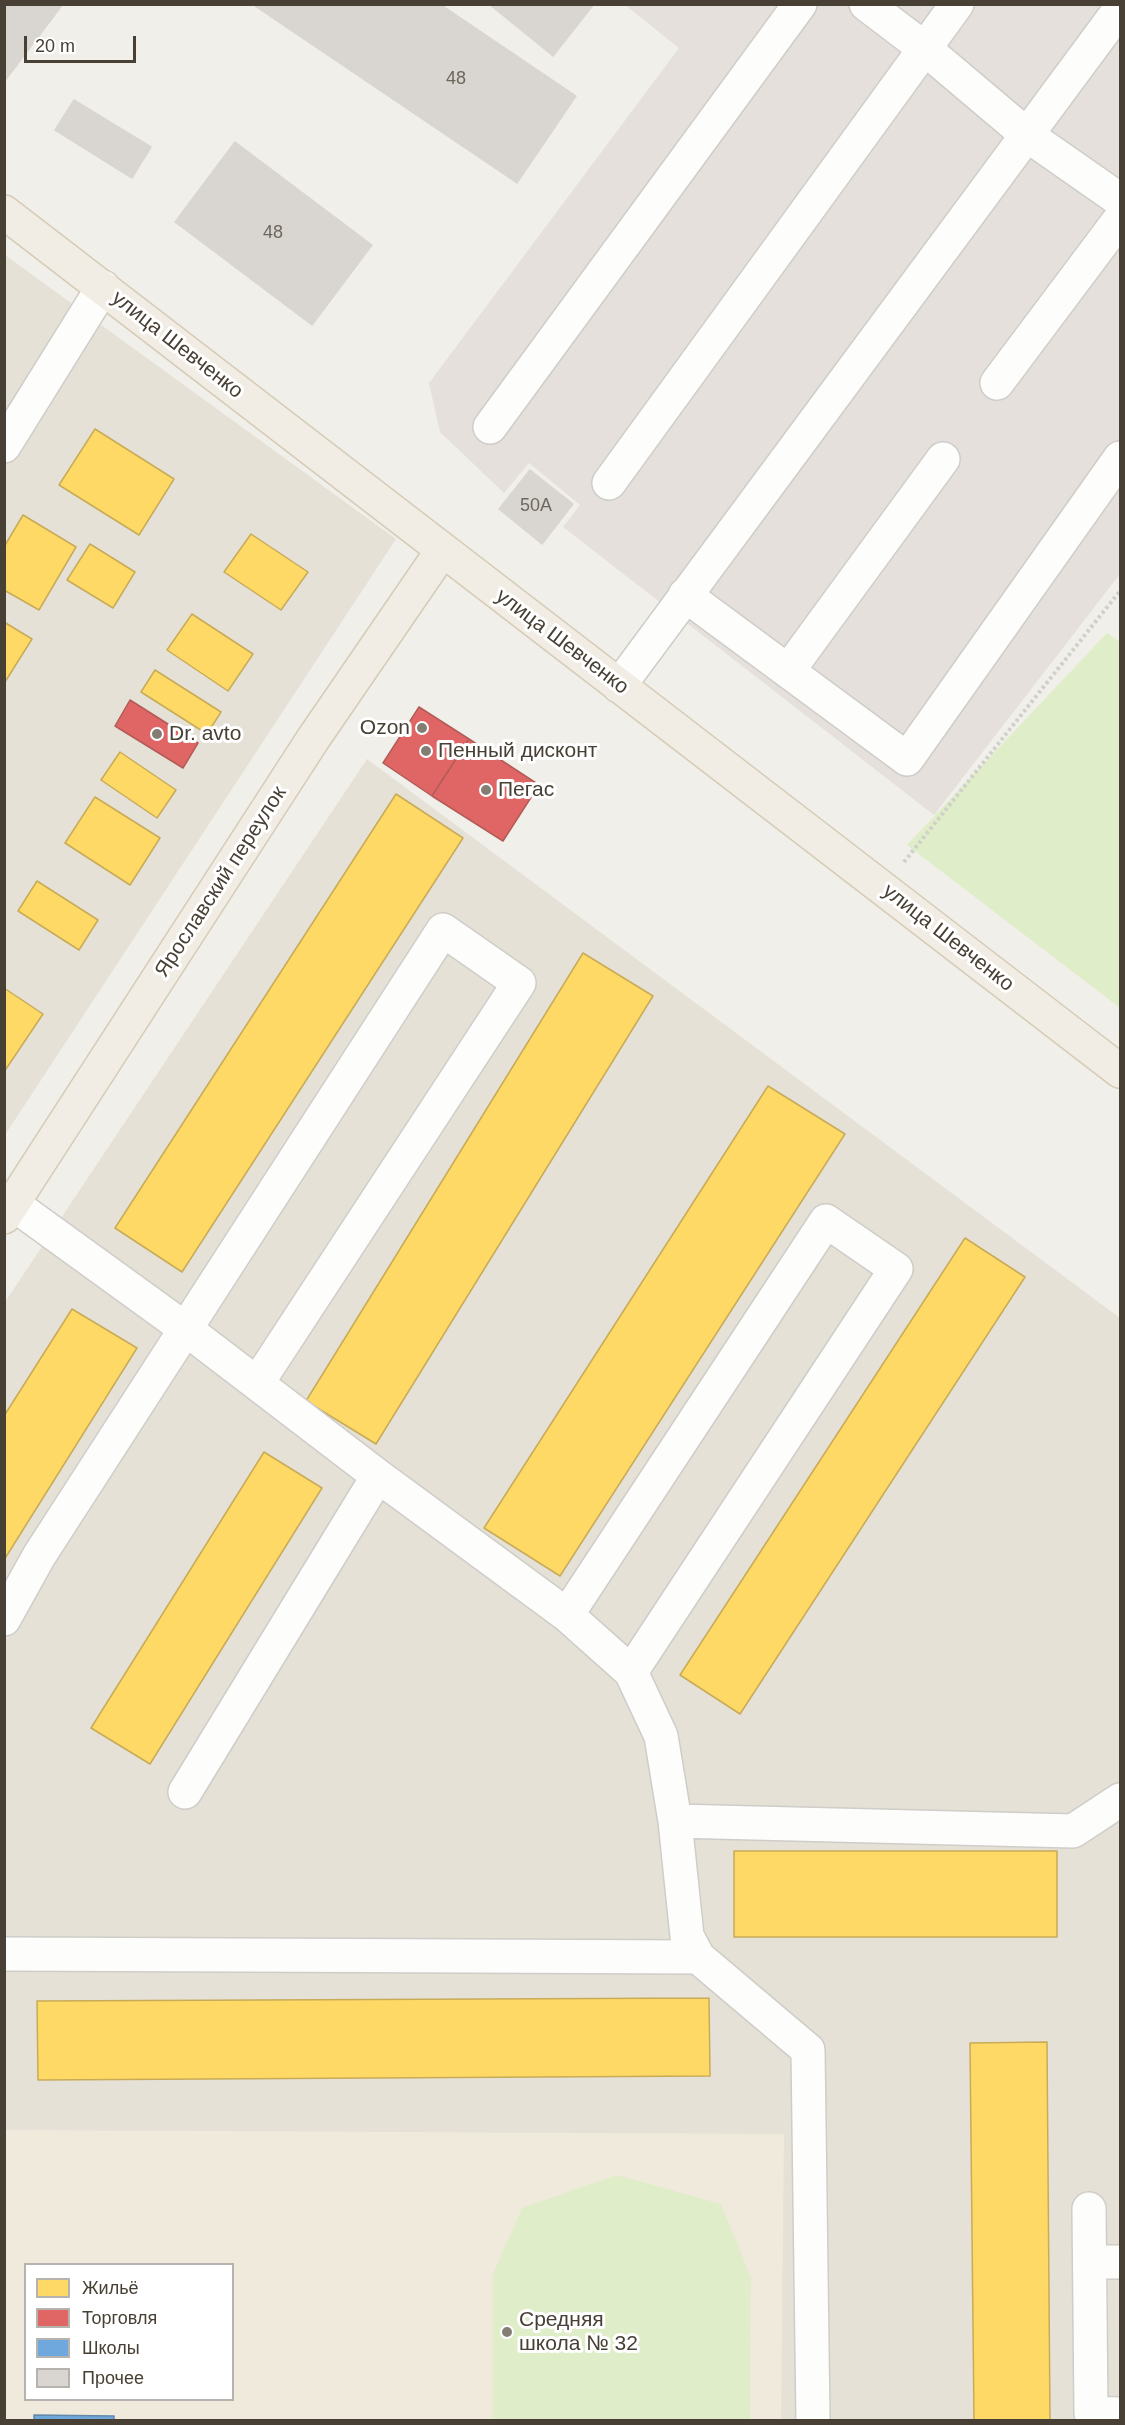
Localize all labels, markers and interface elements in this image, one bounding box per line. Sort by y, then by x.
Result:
scale bar [27,24,140,62]
text: 20 m [35,36,75,56]
house number: 48 [446,68,466,90]
house number: 48 [263,222,283,244]
street label: улица Шевченко [106,286,248,404]
house number: 50А [520,495,552,517]
street label: улица Шевченко [491,584,633,700]
place label: Ozon [360,715,410,741]
place label: Dr. avto [169,721,241,747]
marker: Ozon [415,721,429,735]
marker: Dr. avto [150,727,164,741]
place label: Пенный дисконт [438,738,597,764]
marker: Пенный дисконт [419,744,433,758]
place label: Пегас [498,777,554,803]
street label: Ярославский переулок [150,782,292,982]
marker: Пегас [479,783,493,797]
street label: улица Шевченко [877,879,1019,997]
legend [24,2263,234,2401]
text: Жильё [82,2278,139,2298]
place label: Средняя школа № 32 [519,2307,638,2357]
text: Торговля [82,2308,157,2328]
marker: Средняя школа № 32 [500,2325,514,2339]
text: Школы [82,2338,140,2358]
text: Прочее [82,2368,144,2388]

